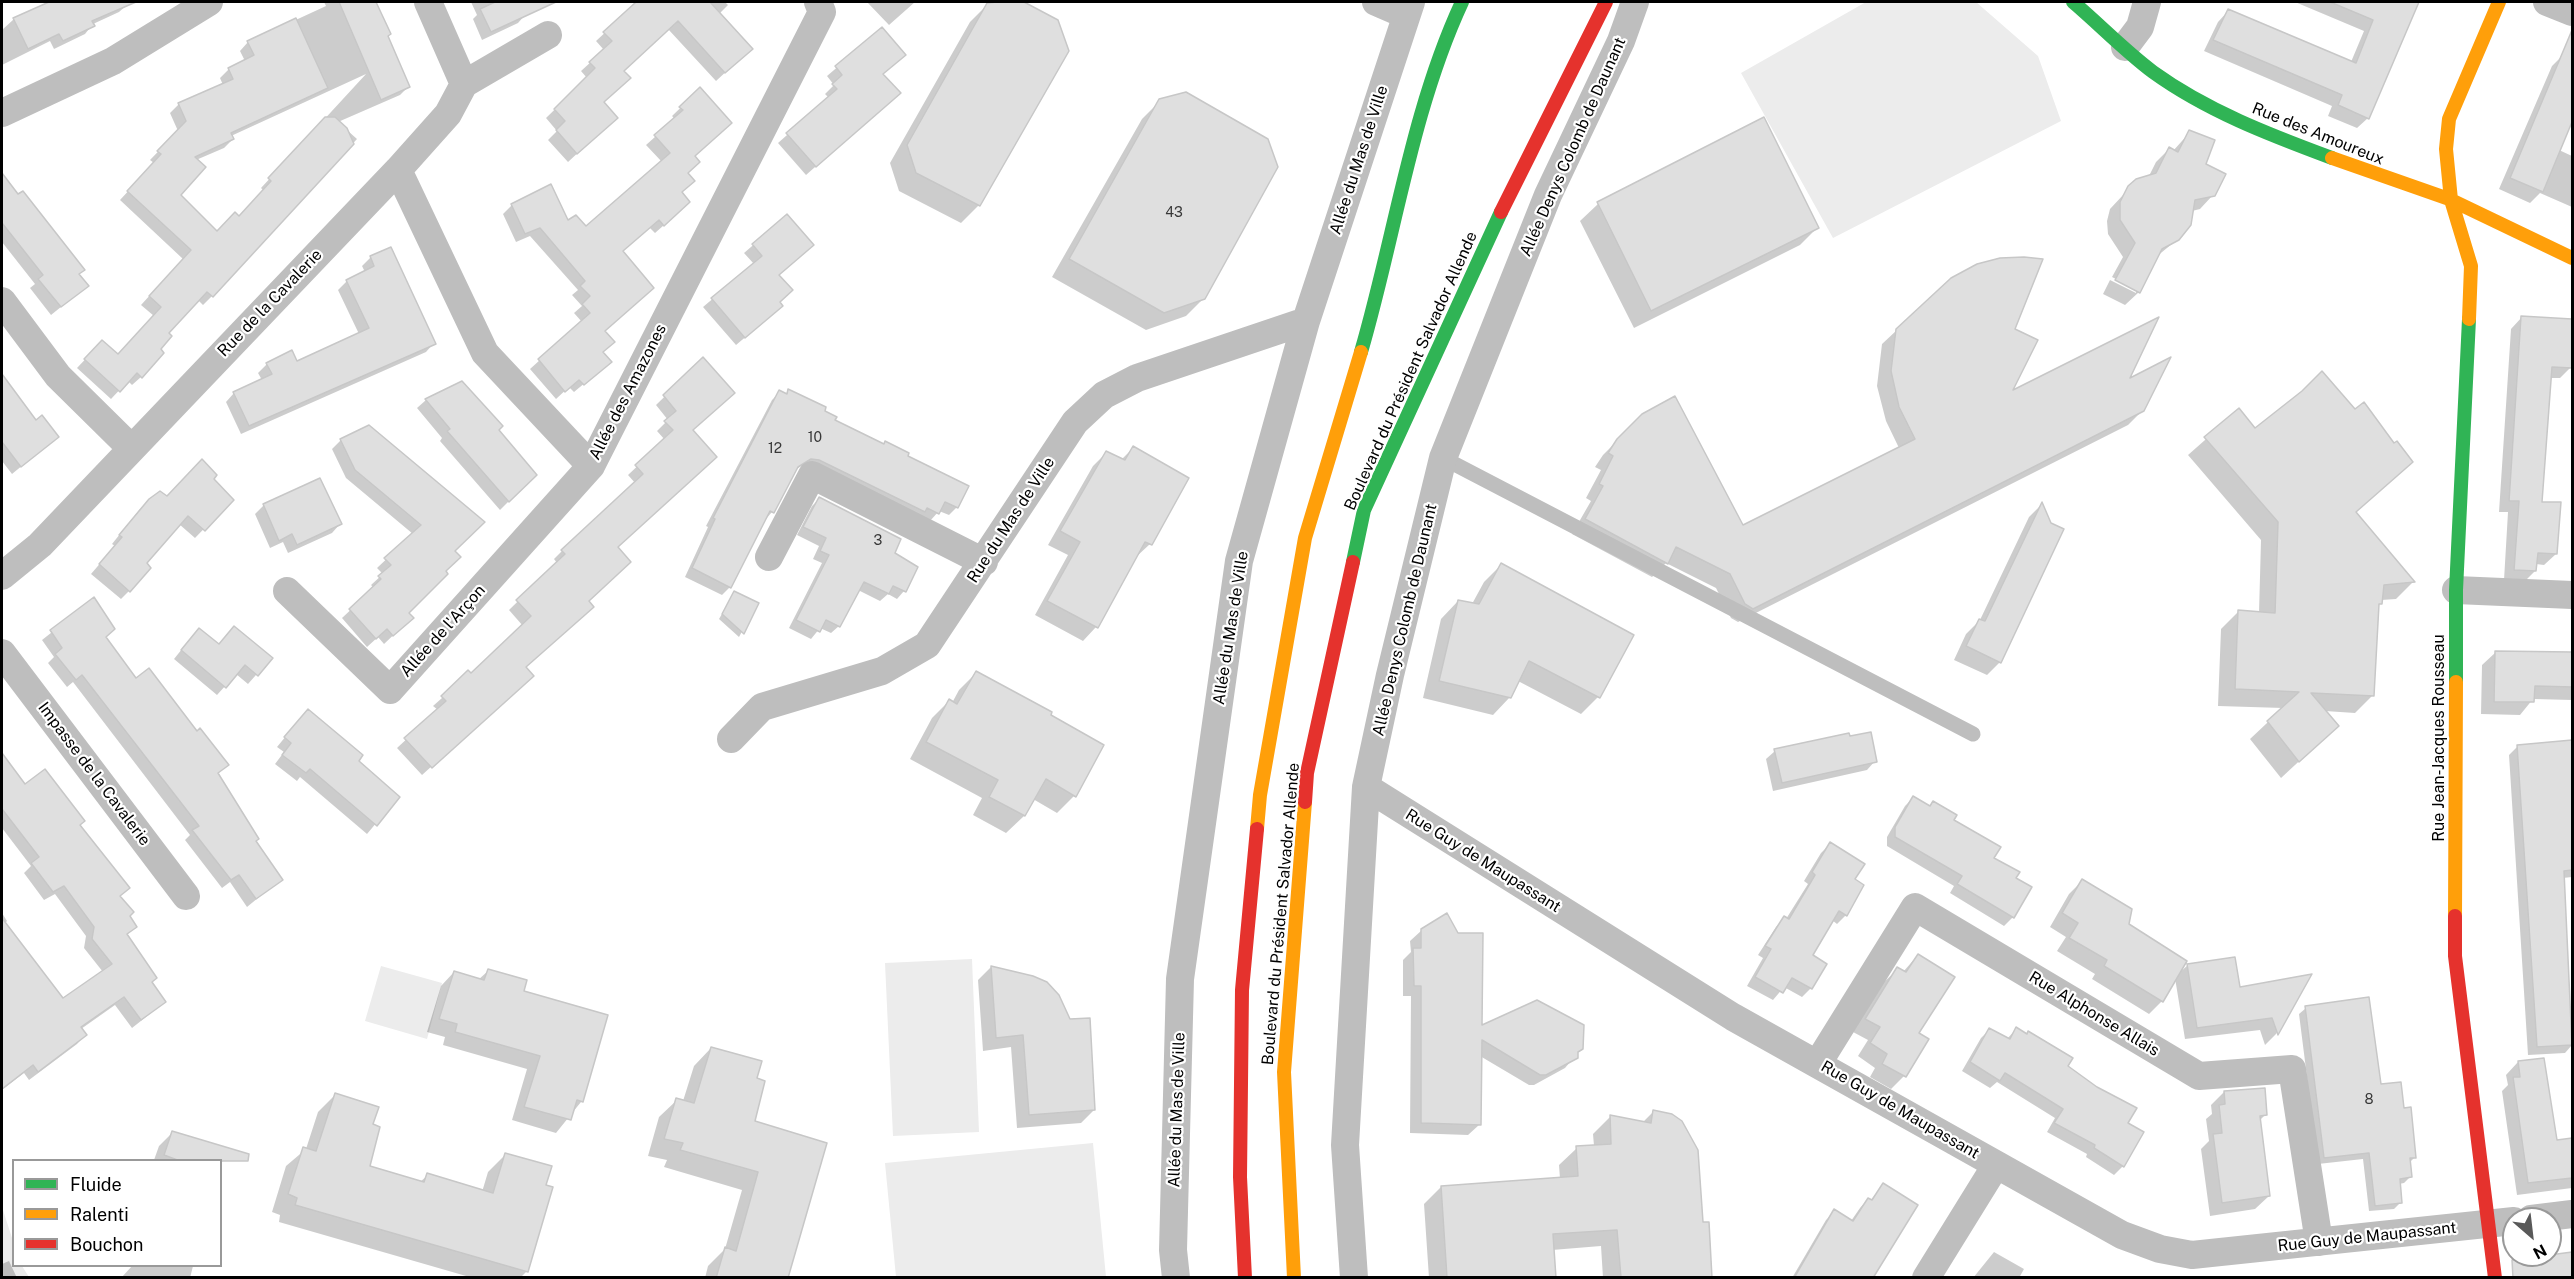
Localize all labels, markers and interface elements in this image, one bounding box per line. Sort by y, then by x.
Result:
street label: Allée Denys Colomb de Daunant [1516,35,1630,259]
street label: Allée du Mas de Ville [1326,83,1392,237]
street label: Rue des Amoureux [2249,99,2387,169]
house number: 43 [1165,205,1183,221]
street label: Boulevard du Président Salvador Allende [1341,229,1481,513]
street label: Rue de la Cavalerie [214,245,326,361]
street label: Allée des Amazones [585,321,671,463]
house number: 10 [808,430,822,446]
house number: 12 [768,441,782,457]
street label: Rue du Mas de Ville [963,454,1059,586]
street label: Allée Denys Colomb de Daunant [1369,502,1441,738]
house number: 3 [874,533,882,549]
street label: Allée du Mas de Ville [1209,550,1253,706]
street label: Allée de l'Arçon [397,581,489,681]
street label: Rue Jean-Jacques Rousseau [2429,634,2449,842]
street label: Impasse de la Cavalerie [34,698,154,850]
street label: Boulevard du Président Salvador Allende [1258,762,1304,1066]
street label: Rue Guy de Maupassant [1402,805,1564,917]
street label: Rue Alphonse Allais [2025,967,2163,1061]
street label: Allée du Mas de Ville [1165,1032,1189,1188]
street label: Rue Guy de Maupassant [1817,1057,1983,1163]
house number: 8 [2364,1092,2374,1108]
legend [12,1159,222,1267]
text: Fluide [70,1174,122,1195]
text: Ralenti [70,1204,129,1225]
north arrow [2502,1207,2562,1267]
street label: Rue Guy de Maupassant [2277,1218,2457,1256]
text: Bouchon [70,1234,143,1255]
text: N [2530,1240,2550,1263]

